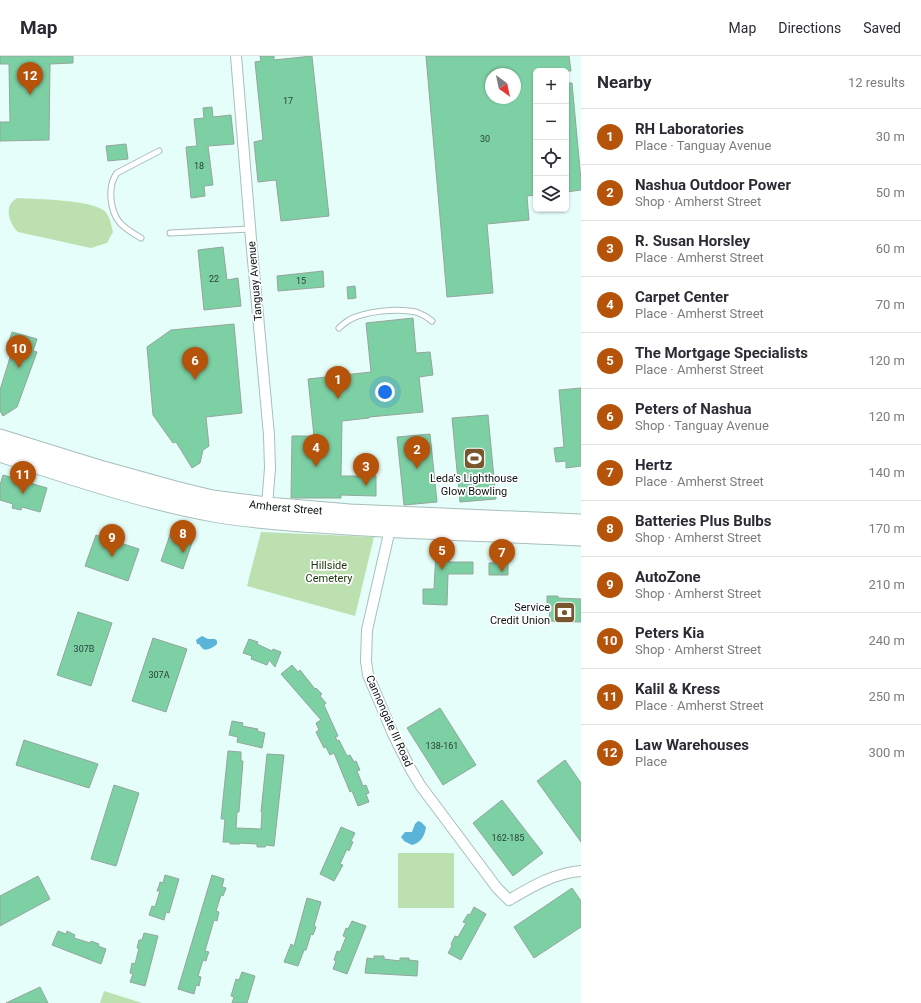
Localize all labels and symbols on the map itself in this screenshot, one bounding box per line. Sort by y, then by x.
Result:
pin: 12 [17,62,43,95]
north arrow [485,68,521,104]
house number: 17 [283,96,293,106]
house number: 30 [480,134,490,144]
house number: 18 [194,161,204,171]
street label: Tanguay Avenue [245,240,265,321]
house number: 22 [209,274,219,284]
house number: 15 [296,276,306,286]
pin: 10 [6,335,32,368]
pin: 6 [182,347,208,380]
pin: 1 [325,366,351,399]
your location [375,382,395,402]
pin: 4 [303,434,329,467]
pin: 2 [404,436,430,469]
sports icon: Leda's Lighthouse Glow Bowling [461,445,487,471]
pin: 3 [353,453,379,486]
pin: 11 [10,461,36,494]
place label: Leda's Lighthouse Glow Bowling [430,472,518,498]
street label: Amherst Street [248,497,323,517]
pin: 8 [170,520,196,553]
pin: 9 [99,524,125,557]
pin: 5 [429,537,455,570]
pin: 7 [489,539,515,572]
park label: Hillside Cemetery [306,559,353,585]
bank icon: Service Credit Union [552,600,578,626]
place label: Service Credit Union [490,601,550,627]
house number: 307B [74,644,95,654]
house number: 307A [148,670,170,680]
street label: Cannongate III Road [363,673,415,769]
house number: 138-161 [426,741,458,751]
house number: 162-185 [492,833,524,843]

